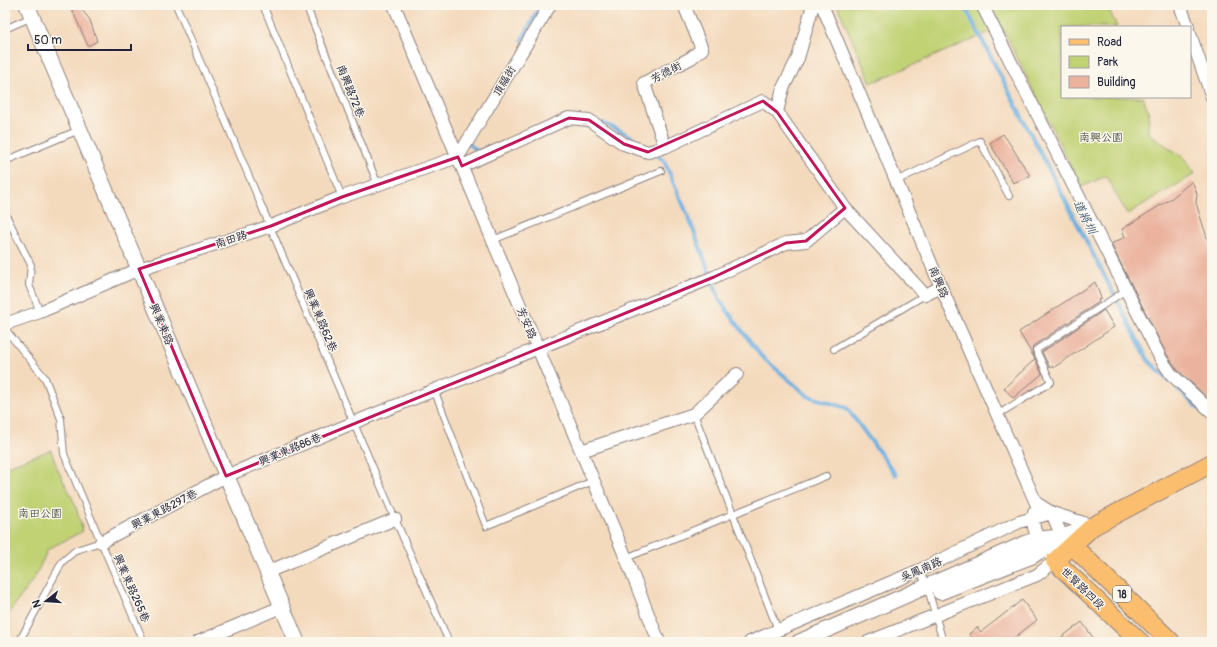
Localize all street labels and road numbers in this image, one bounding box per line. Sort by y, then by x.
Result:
street label: 芳德街 [649,58,685,86]
street label: 南興路72巷 [334,63,367,120]
street label: 頂福街 [490,63,519,99]
street label: 南田路 [213,228,249,251]
street label: 南興路 [926,264,951,300]
street label: 興業東路62巷 [301,287,340,354]
street label: 興業東路 [147,301,176,347]
street label: 芳安路 [514,305,539,341]
street label: 興業東路86巷 [257,430,324,469]
street label: 興業東路297巷 [129,487,199,532]
street label: 興業東路265巷 [111,552,152,624]
street label: 吳鳳南路 [898,555,944,584]
street label: 世賢路四段 [1058,565,1107,612]
road number: 18 [1113,586,1131,602]

